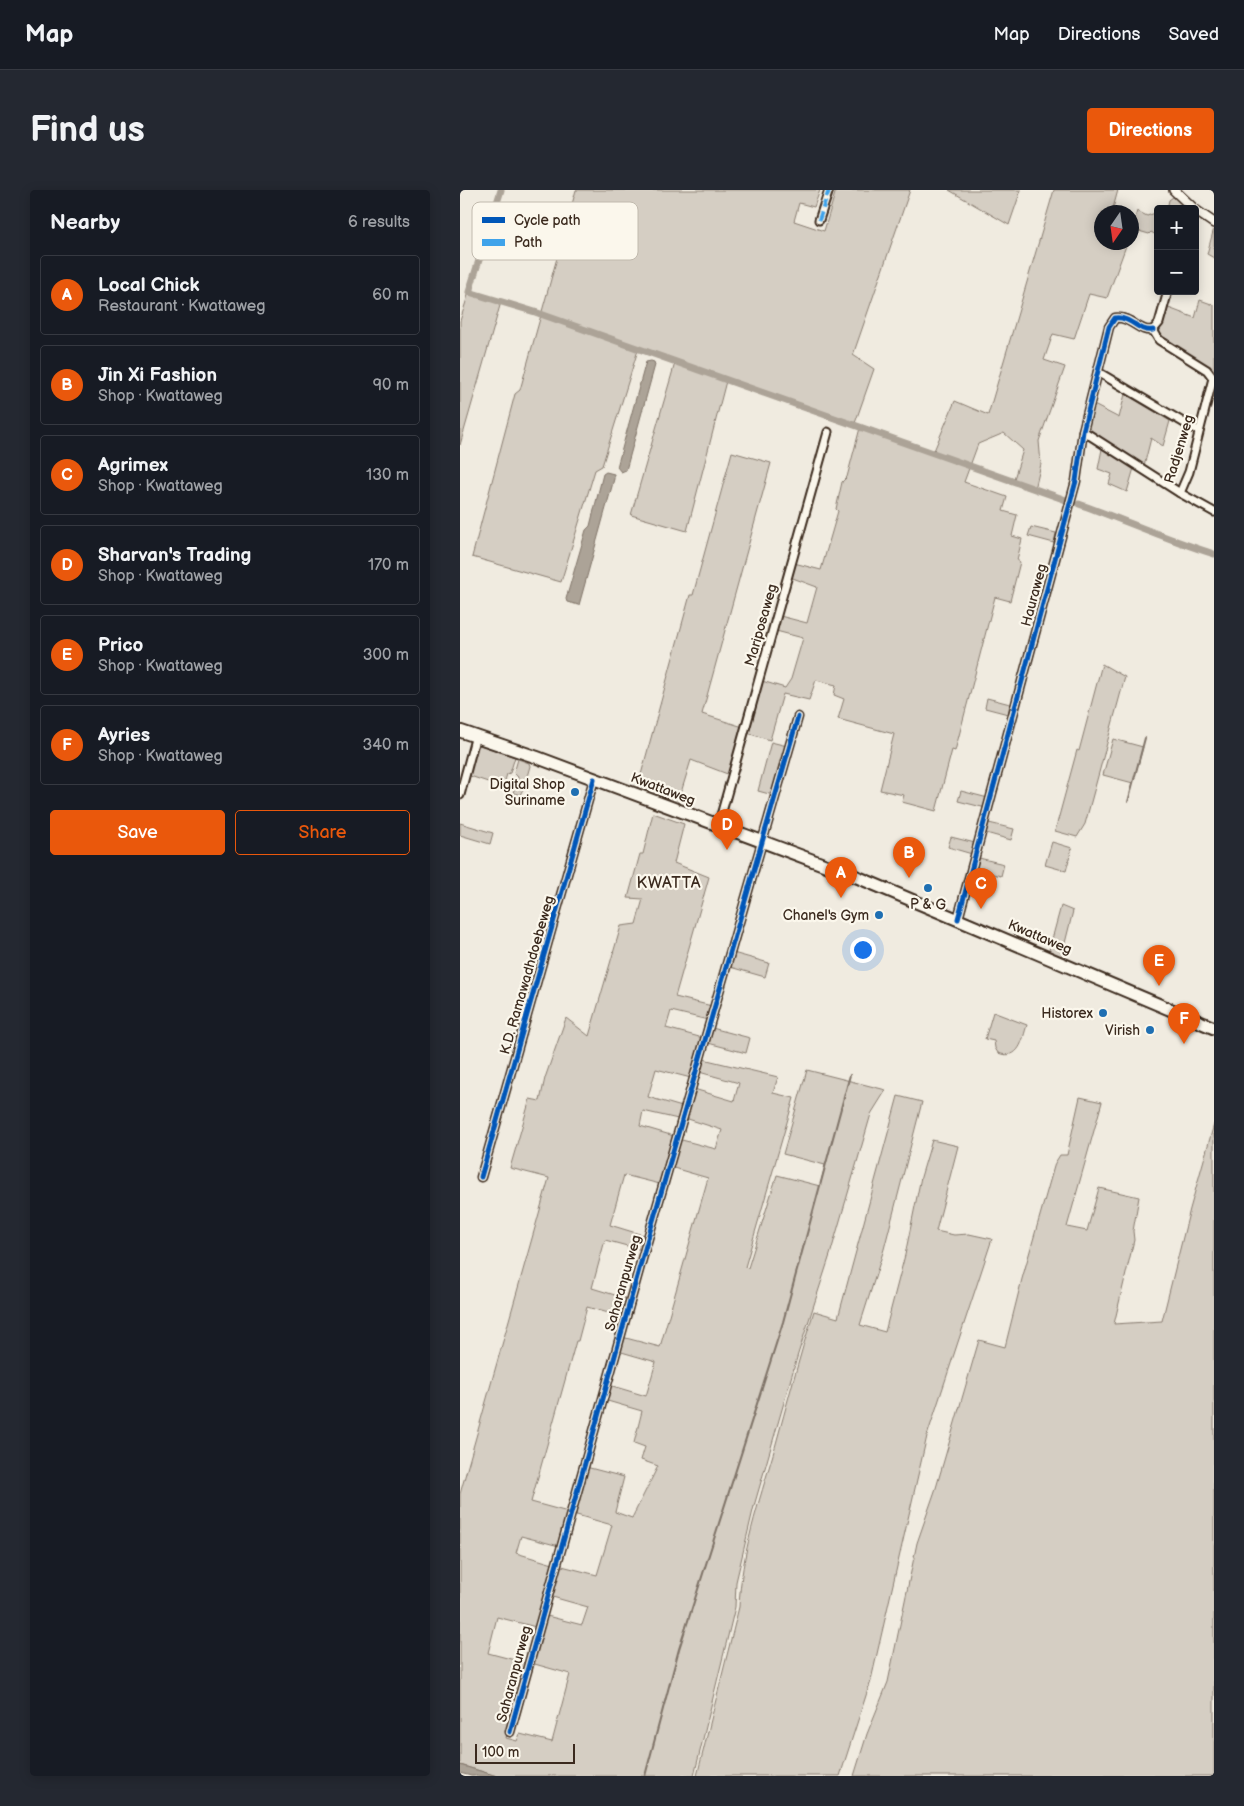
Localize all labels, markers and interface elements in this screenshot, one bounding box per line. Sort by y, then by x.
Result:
text: Map [25,20,73,49]
text: Map [994,24,1030,45]
text: Directions [1058,24,1140,45]
text: Saved [1168,24,1219,45]
button: Directions [1087,108,1214,153]
text: Find us [30,109,145,152]
legend [472,202,638,260]
north arrow [1094,205,1139,250]
map controls [1154,205,1199,295]
button: + [1154,205,1199,250]
text: Nearby [50,210,120,235]
text: Cycle path [514,212,581,229]
text: 6 results [348,213,410,232]
text: Path [514,234,542,251]
button: − [1154,250,1199,295]
text: Local Chick [98,274,200,297]
text: A [62,286,72,305]
text: 60 m [372,286,409,305]
text: Restaurant · Kwattaweg [98,297,266,316]
text: Jin Xi Fashion [98,364,217,387]
text: B [61,376,73,395]
text: 90 m [373,376,409,395]
text: Shop · Kwattaweg [98,387,223,406]
street label: Radjenweg [1160,413,1198,485]
text: Agrimex [98,454,168,477]
text: C [61,466,73,485]
text: 130 m [366,466,409,485]
text: Shop · Kwattaweg [98,477,223,496]
text: Sharvan's Trading [98,544,251,567]
text: D [61,556,73,575]
text: 170 m [368,556,409,575]
street label: Hauraweg [1017,562,1051,628]
text: Shop · Kwattaweg [98,567,223,586]
street label: Mariposaweg [741,582,781,668]
text: Prico [98,634,143,657]
text: E [62,646,72,665]
text: 300 m [363,646,409,665]
text: Shop · Kwattaweg [98,657,223,676]
text: Ayries [98,724,150,747]
text: F [62,736,72,755]
text: 340 m [362,736,409,755]
text: Shop · Kwattaweg [98,747,223,766]
street label: Kwattaweg [628,769,698,809]
place label: Digital Shop Suriname [489,776,565,809]
marker: Digital Shop Suriname [569,786,581,798]
pin: D [711,809,743,850]
button: Save [50,810,225,855]
button: Share [235,810,410,855]
pin: B [893,837,925,878]
pin: A [825,857,857,898]
pin: C [965,868,997,909]
district label: KWATTA [636,874,702,893]
marker: P & G [922,882,934,894]
street label: K.D. Ramawadhdoebeweg [496,894,558,1056]
place label: P & G [910,896,947,913]
place label: Chanel's Gym [783,907,869,924]
marker: Chanel's Gym [873,909,885,921]
street label: Kwattaweg [1005,916,1075,958]
your location [850,937,876,963]
pin: E [1143,945,1175,986]
pin: F [1168,1003,1200,1044]
place label: Historex [1041,1005,1093,1022]
marker: Historex [1097,1007,1109,1019]
place label: Virish [1105,1022,1140,1039]
marker: Virish [1144,1024,1156,1036]
street label: Saharanpurweg [601,1233,645,1333]
street label: Saharanpurweg [493,1624,535,1724]
scale bar [475,1741,575,1764]
text: 100 m [482,1744,519,1761]

